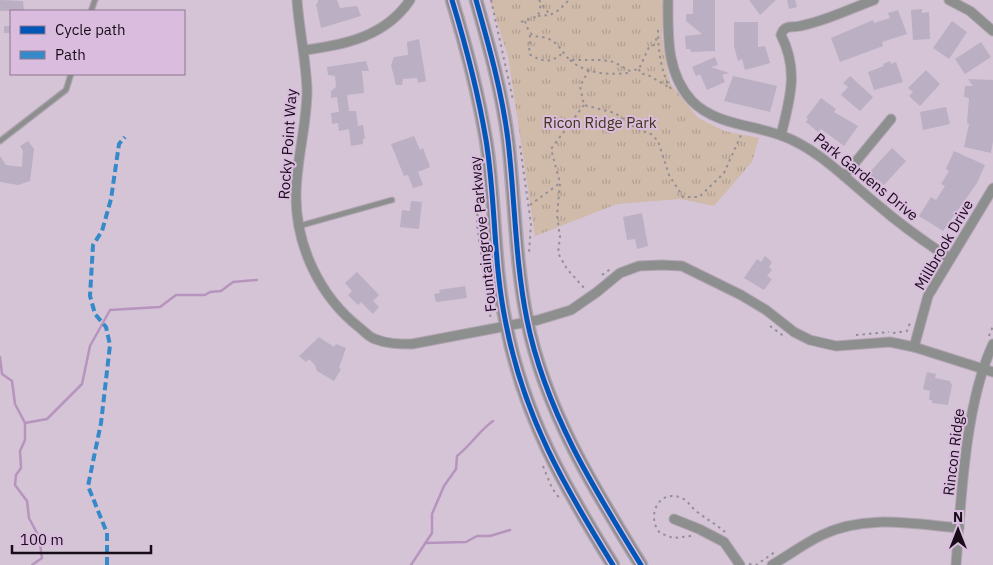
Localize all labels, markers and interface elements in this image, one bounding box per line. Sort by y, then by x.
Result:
legend [10,10,185,75]
text: Cycle path [55,20,126,39]
text: Path [55,45,86,64]
street label: Rocky Point Way [274,87,301,200]
park label: Ricon Ridge Park [543,113,657,132]
street label: Park Gardens Drive [810,129,922,225]
street label: Fountaingrove Parkway [465,155,500,313]
street label: Millbrook Drive [910,196,977,293]
street label: Rincon Ridge [939,407,968,497]
north arrow [933,505,983,555]
text: N [953,508,963,526]
scale bar [12,522,151,554]
text: 100 m [20,530,64,549]

